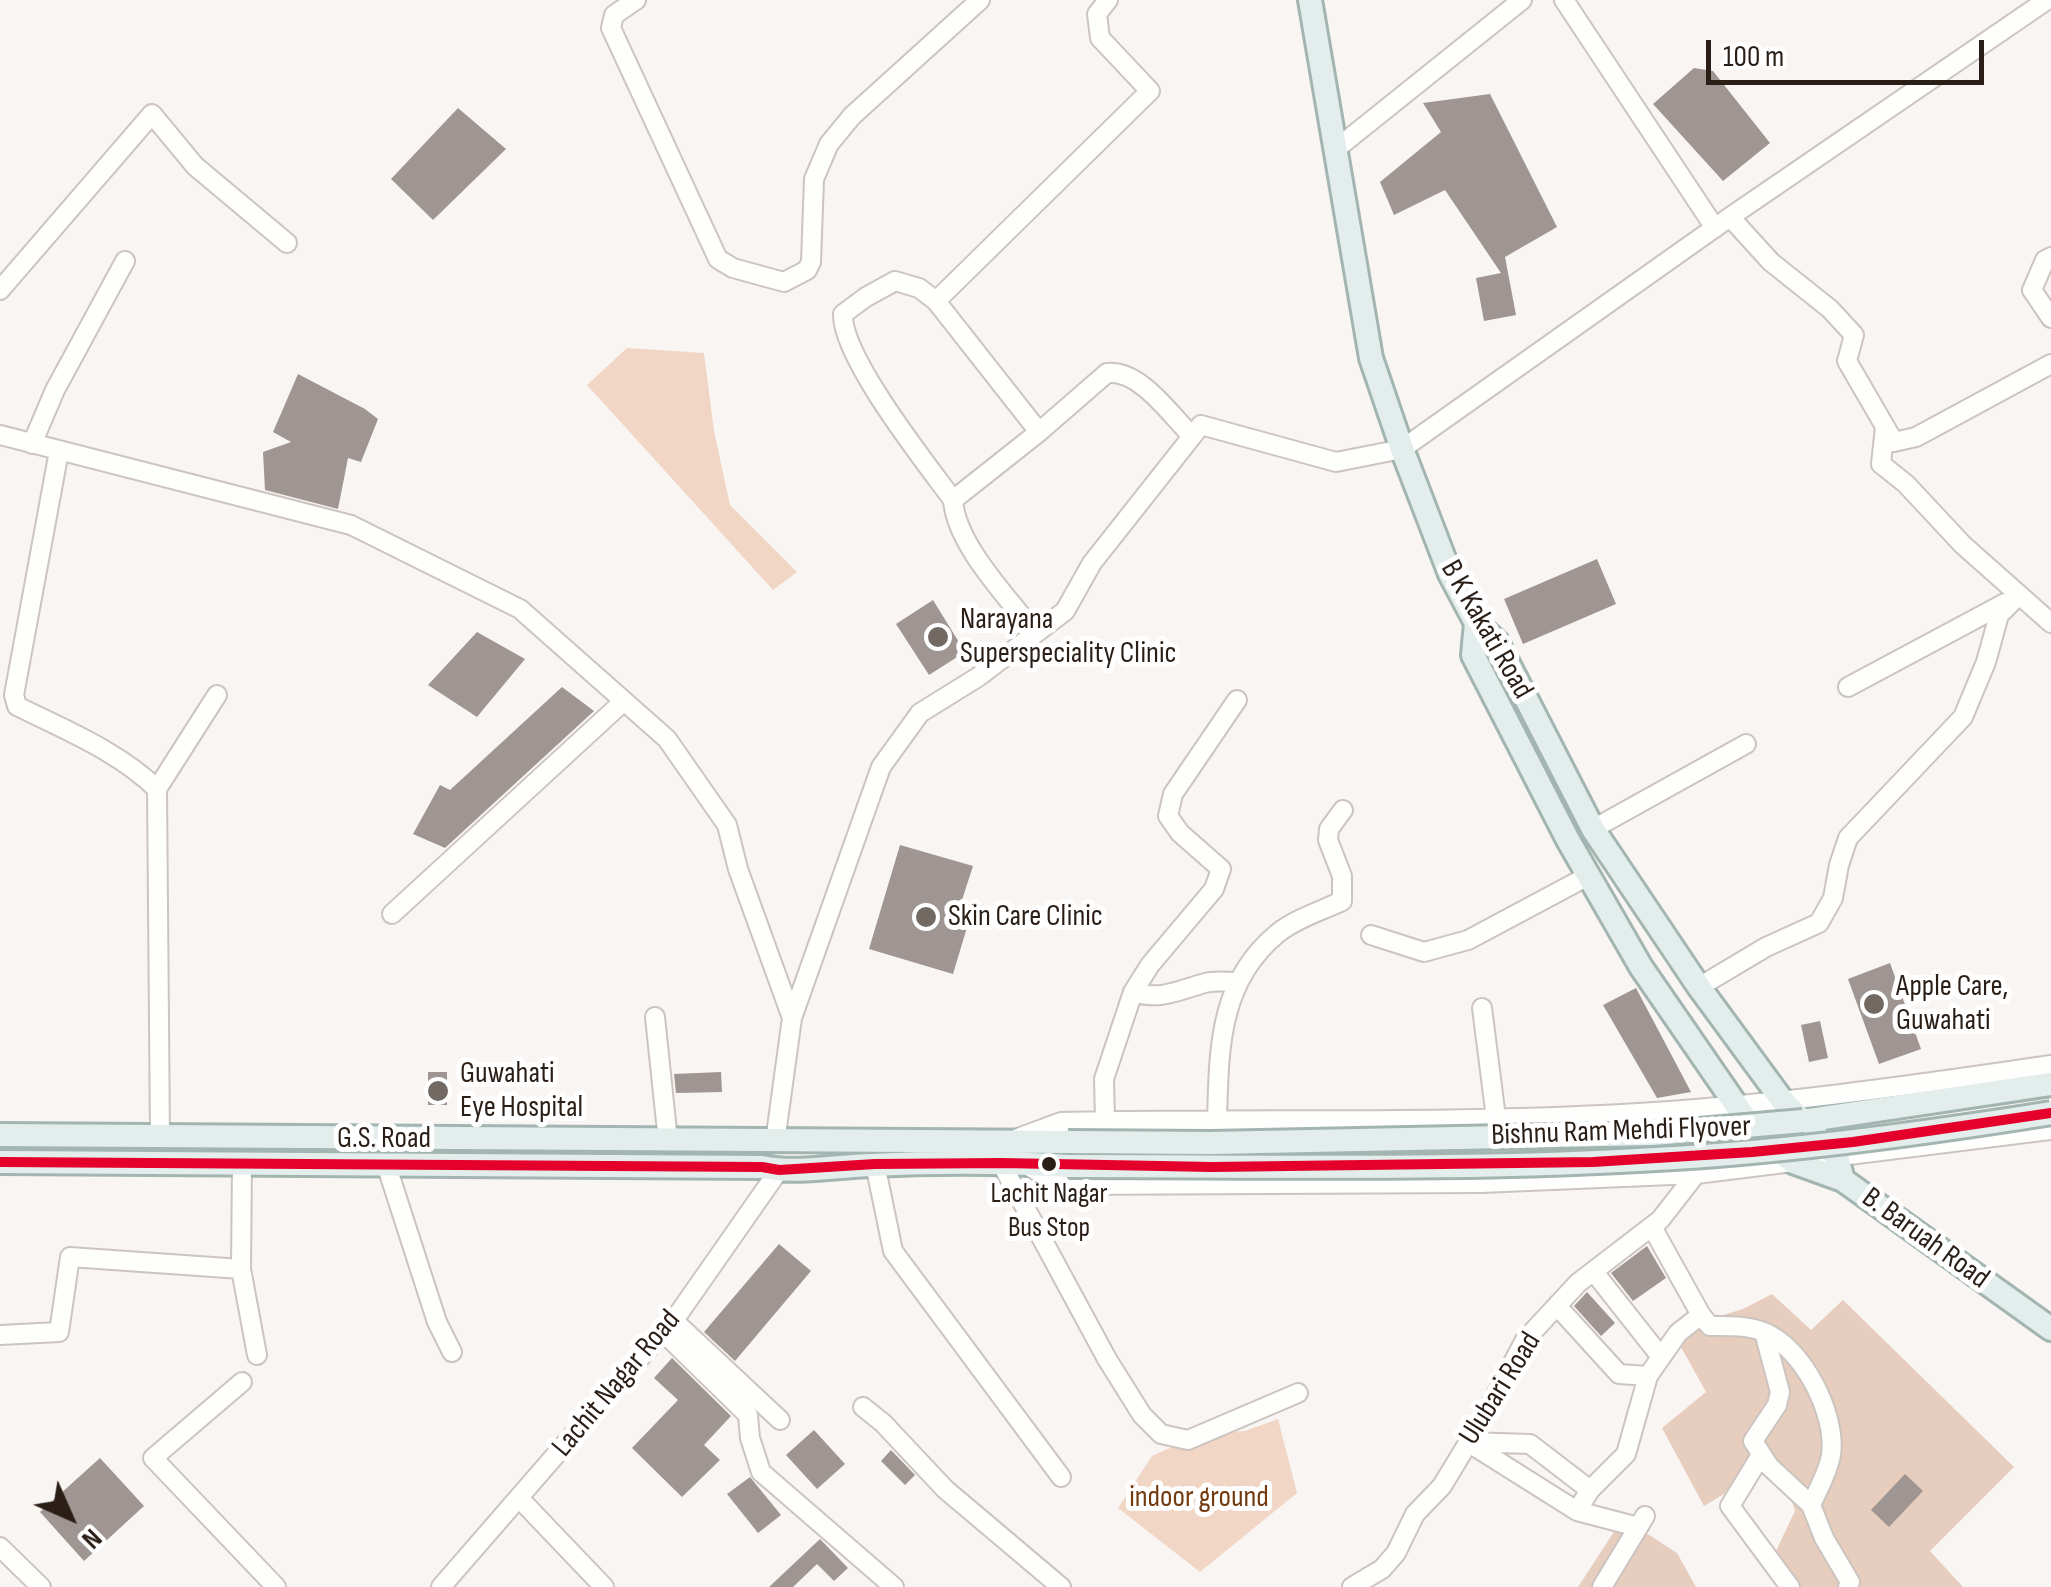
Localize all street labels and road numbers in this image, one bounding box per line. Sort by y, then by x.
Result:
street label: B K Kakati Road [1432,554,1540,706]
street label: Bishnu Ram Mehdi Flyover [1491,1109,1751,1155]
street label: G.S. Road [337,1121,431,1157]
street label: B. Baruah Road [1854,1181,1996,1297]
street label: Lachit Nagar Road [545,1303,689,1465]
street label: Ulubari Road [1452,1326,1550,1452]

